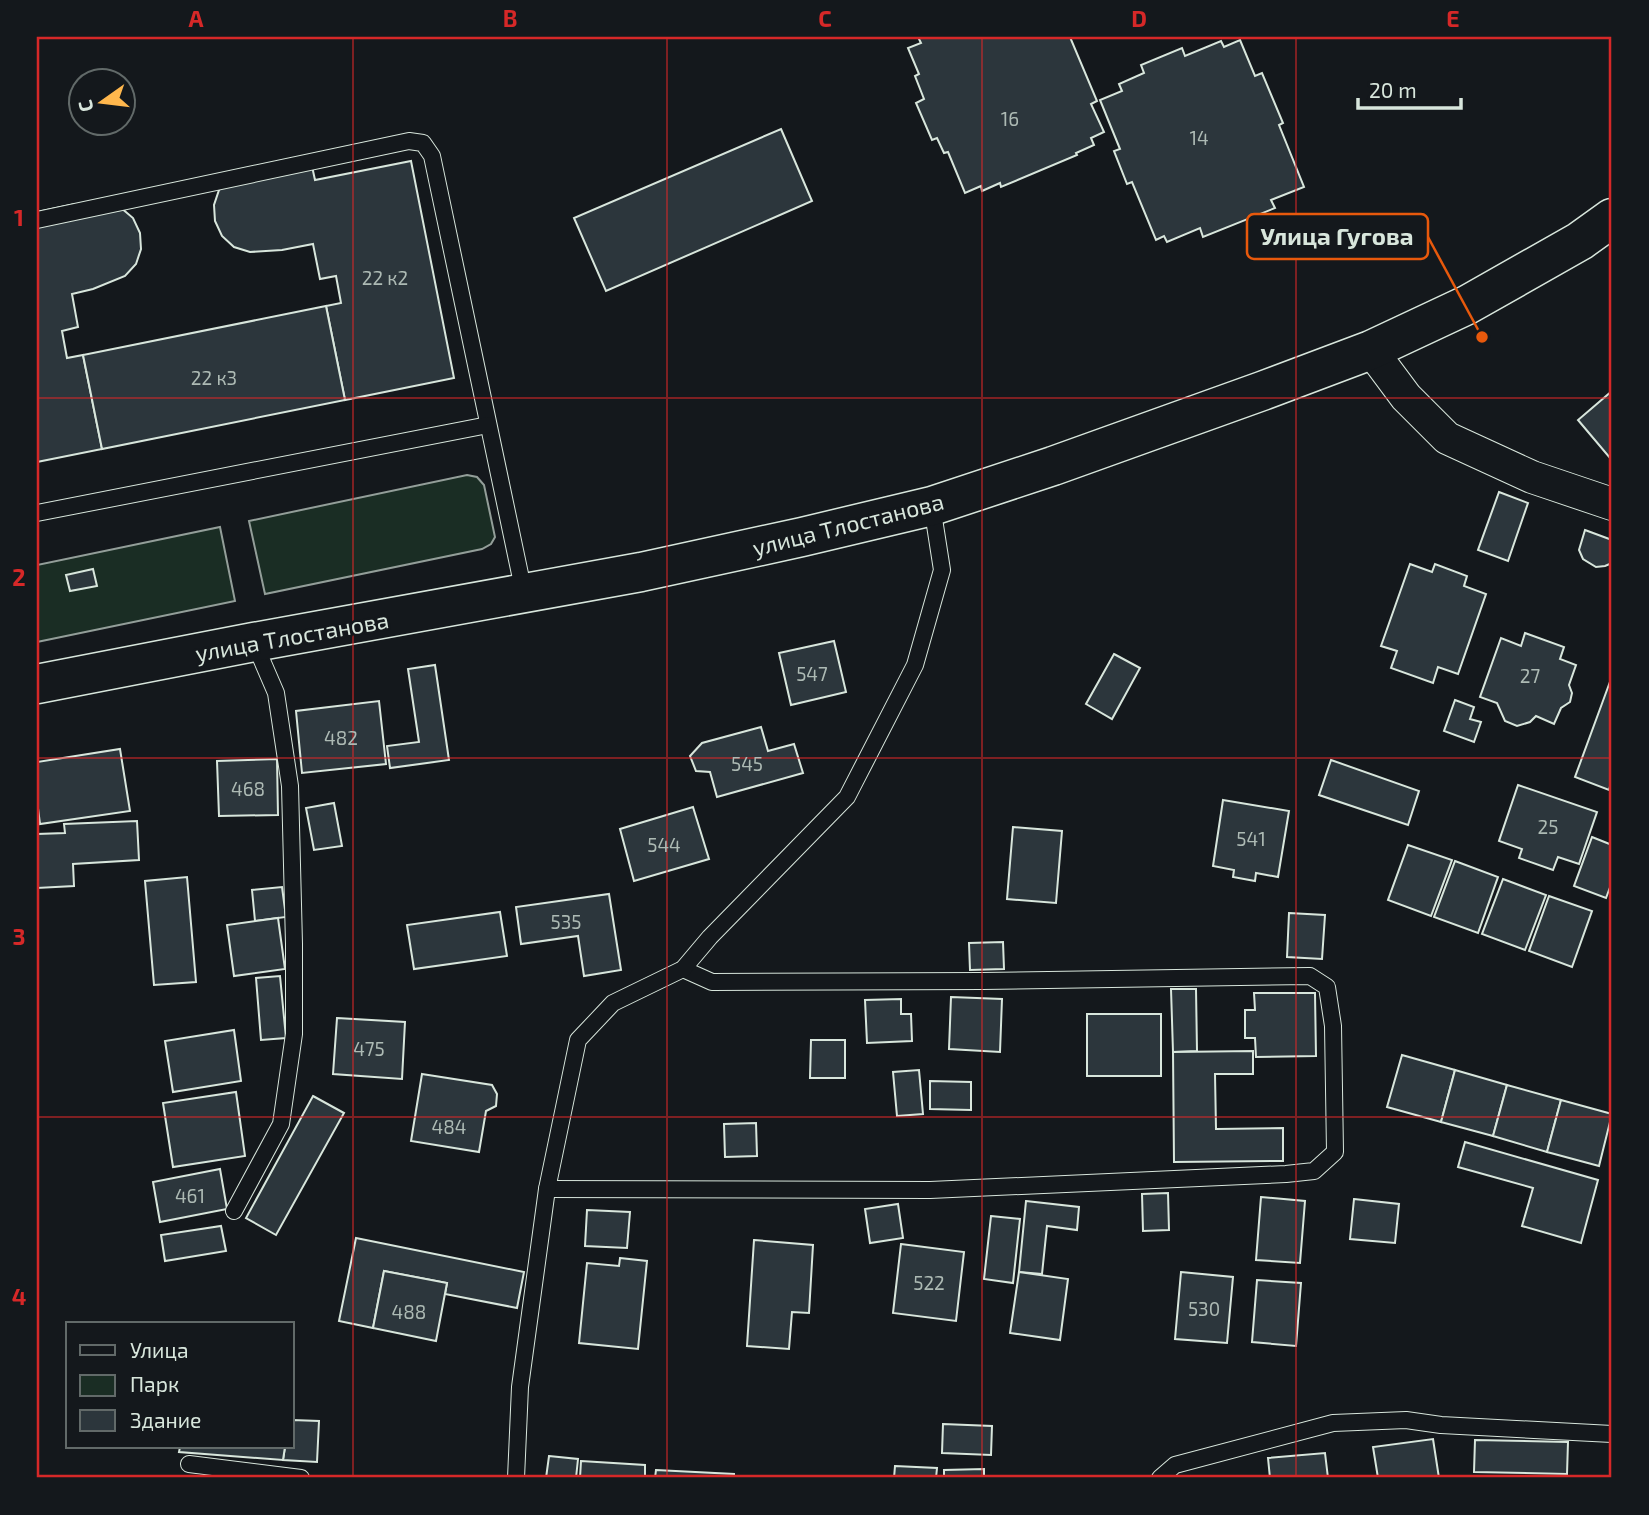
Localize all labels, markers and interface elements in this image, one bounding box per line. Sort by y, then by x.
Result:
text: A [188,4,204,32]
text: B [503,4,517,32]
text: C [818,4,832,32]
text: D [1131,4,1147,32]
text: E [1446,4,1460,32]
north arrow [66,66,136,136]
scale bar [1358,66,1462,110]
text: 20 m [1369,77,1417,102]
text: С [73,98,98,114]
house number: 16 [1001,107,1019,130]
house number: 14 [1189,126,1209,149]
text: 1 [14,203,24,231]
callout: Улица Гугова [1247,214,1428,259]
text: Улица Гугова [1261,221,1413,250]
house number: 22 к2 [362,266,408,289]
house number: 22 к3 [191,366,237,389]
street label: улица Тлостанова [750,487,947,562]
text: 2 [12,563,26,591]
street label: улица Тлостанова [193,605,391,668]
house number: 547 [796,662,828,685]
house number: 27 [1520,664,1540,687]
house number: 482 [324,726,358,749]
house number: 545 [731,752,763,775]
house number: 468 [231,777,265,800]
house number: 25 [1538,815,1558,838]
house number: 541 [1236,827,1266,850]
house number: 544 [647,833,681,856]
house number: 535 [551,910,581,933]
text: 3 [12,922,26,950]
house number: 475 [353,1037,385,1060]
house number: 484 [432,1115,466,1138]
house number: 461 [175,1184,205,1207]
house number: 522 [913,1271,945,1294]
text: 4 [12,1282,26,1310]
house number: 530 [1188,1297,1220,1320]
house number: 488 [392,1300,426,1323]
legend [66,1322,294,1448]
text: Улица [130,1337,189,1362]
text: Парк [130,1371,179,1396]
text: Здание [130,1407,201,1432]

